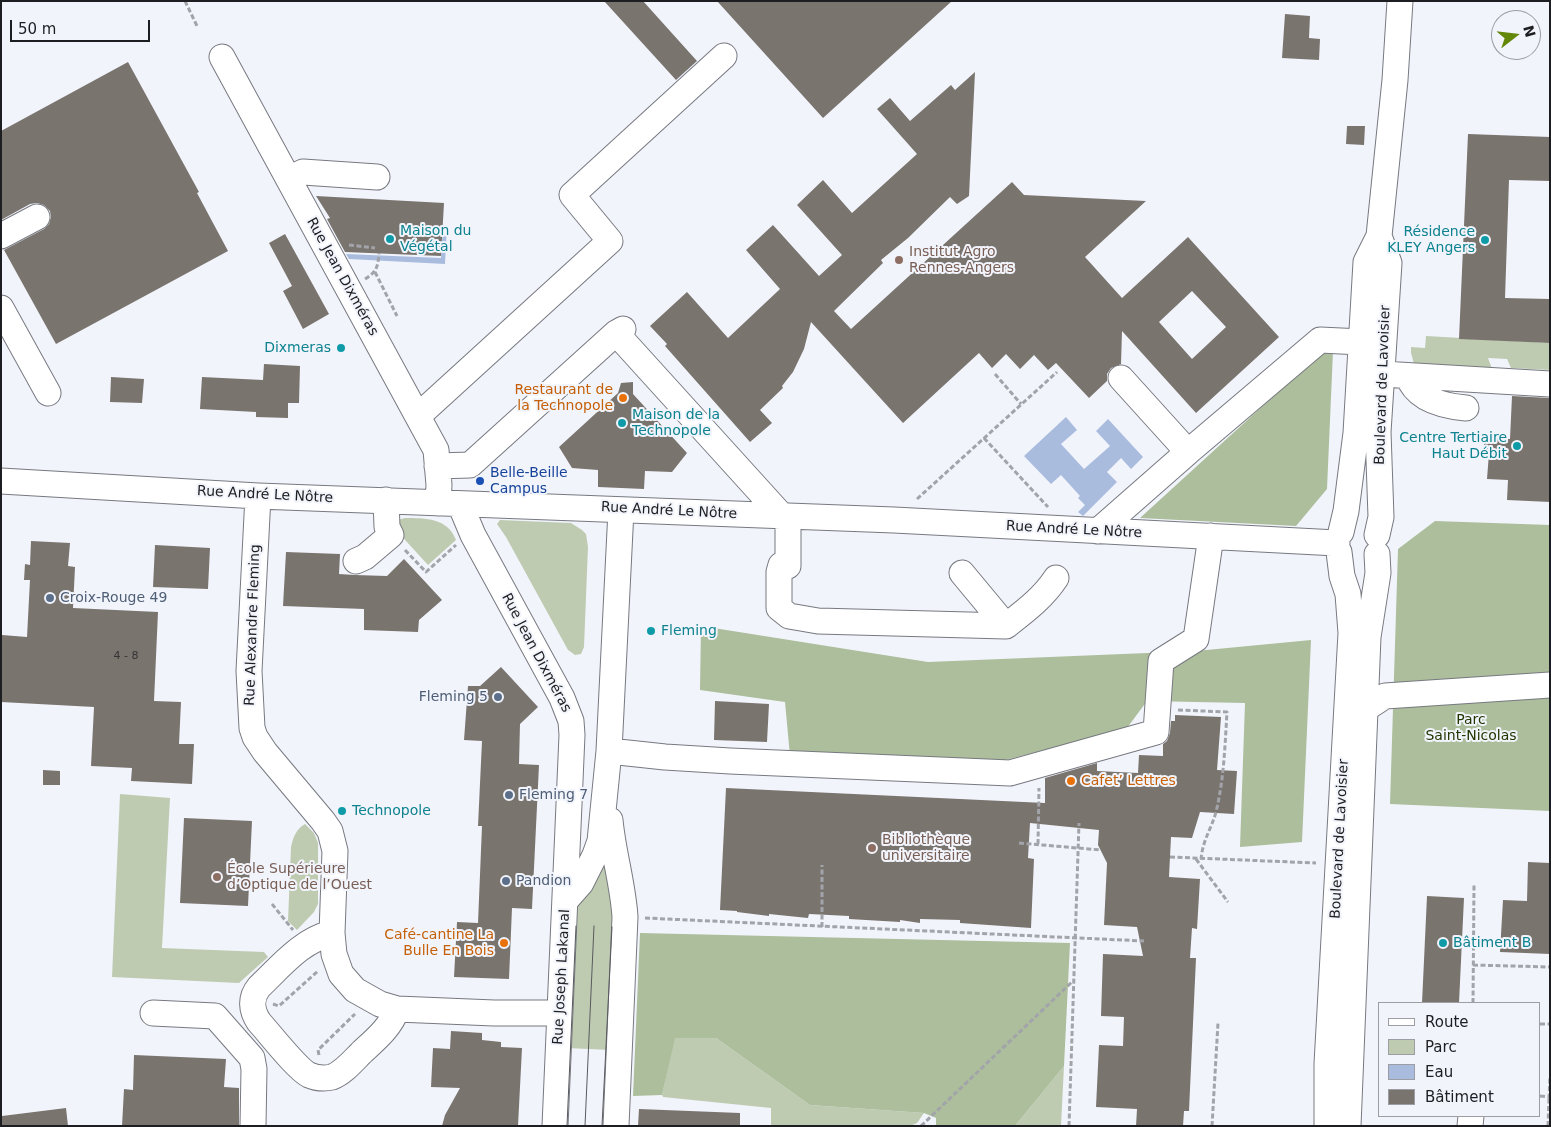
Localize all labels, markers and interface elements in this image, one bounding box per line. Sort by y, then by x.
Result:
scale bar [12,10,152,42]
north arrow [1491,10,1541,60]
text: 50 m [18,20,56,38]
text: N [1520,23,1539,39]
street label: Rue Jean Dixméras [303,215,381,339]
place label: Maison du Végétal [400,223,471,256]
place label: Résidence KLEY Angers [1387,224,1475,256]
marker: Maison du Végétal [384,233,396,245]
marker: Résidence KLEY Angers [1479,234,1491,246]
place label: Institut Agro Rennes-Angers [909,244,1014,276]
marker: Institut Agro Rennes-Angers [893,254,905,266]
street label: Boulevard de Lavoisier [1372,305,1394,465]
place label: Dixmeras [264,340,331,356]
marker: Dixmeras [335,342,347,354]
place label: Restaurant de la Technopole [514,382,613,414]
marker: Restaurant de la Technopole [617,392,629,404]
place label: Maison de la Technopole [632,407,720,440]
marker: Maison de la Technopole [616,417,628,429]
place label: Centre Tertiaire Haut Débit [1399,430,1507,462]
marker: Centre Tertiaire Haut Débit [1511,440,1523,452]
place label: Belle-Beille Campus [490,465,568,498]
marker: Belle-Beille Campus [474,475,486,487]
street label: Rue André Le Nôtre [197,483,333,507]
street label: Rue André Le Nôtre [601,499,737,523]
street label: Rue André Le Nôtre [1006,518,1142,542]
street label: Rue Alexandre Fleming [242,544,264,706]
place label: Croix-Rouge 49 [60,590,167,606]
street label: Rue Jean Dixméras [497,591,575,715]
marker: Croix-Rouge 49 [44,592,56,604]
place label: Fleming [661,623,717,639]
marker: Fleming [645,625,657,637]
house number: 4 - 8 [114,649,138,663]
place label: Fleming 5 [419,689,488,705]
marker: Fleming 5 [492,691,504,703]
park label: Parc Saint-Nicolas [1425,712,1517,744]
street label: Boulevard de Lavoisier [1327,759,1353,919]
place label: Cafet’ Lettres [1081,773,1176,789]
marker: Cafet’ Lettres [1065,775,1077,787]
place label: Fleming 7 [519,787,588,803]
marker: Fleming 7 [503,789,515,801]
place label: Technopole [352,803,431,819]
marker: Technopole [336,805,348,817]
place label: Bibliothèque universitaire [882,832,970,864]
marker: Bibliothèque universitaire [866,842,878,854]
place label: École Supérieure d’Optique de l’Ouest [227,861,372,894]
marker: École Supérieure d’Optique de l’Ouest [211,871,223,883]
place label: Pandion [516,873,571,889]
marker: Pandion [500,875,512,887]
street label: Rue Joseph Lakanal [550,909,574,1045]
place label: Café-cantine La Bulle En Bois [384,927,494,960]
place label: Bâtiment B [1453,935,1531,951]
marker: Café-cantine La Bulle En Bois [498,937,510,949]
marker: Bâtiment B [1437,937,1449,949]
legend [1378,1002,1541,1117]
text: Route [1425,1013,1469,1031]
text: Parc [1425,1038,1457,1056]
text: Eau [1425,1063,1453,1081]
text: Bâtiment [1425,1088,1494,1106]

